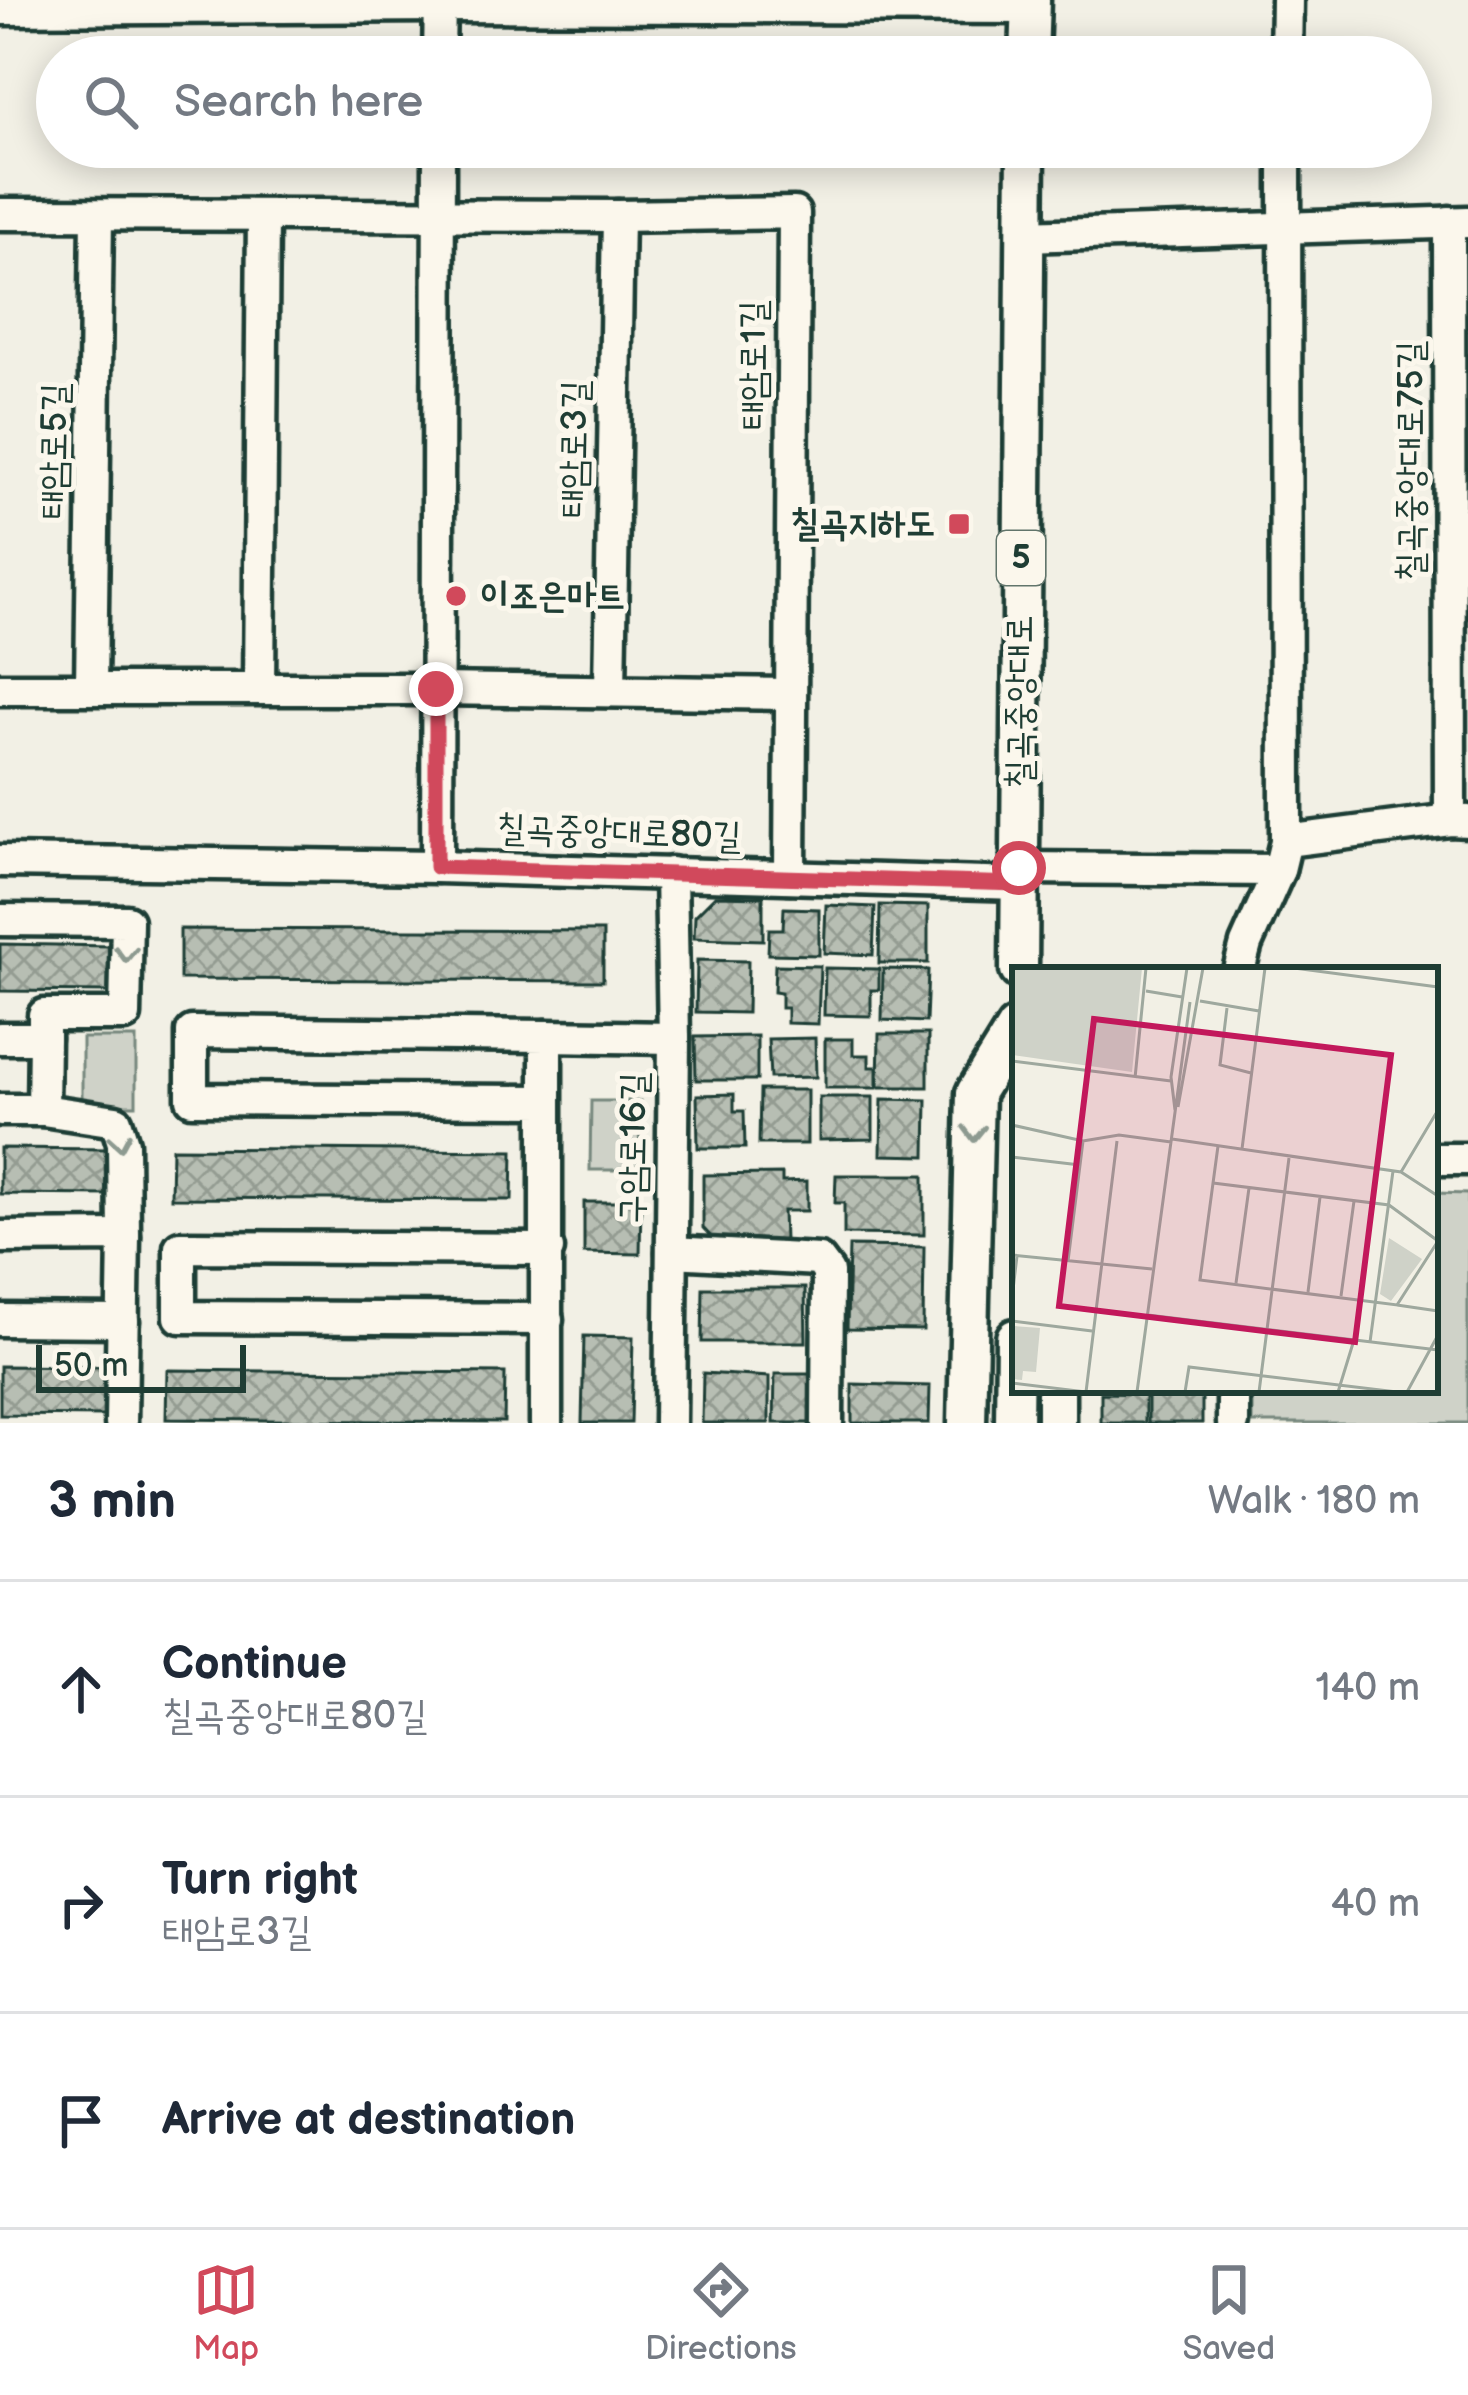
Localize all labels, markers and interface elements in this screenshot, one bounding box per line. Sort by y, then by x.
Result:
search box [36,36,1432,168]
icon: search [78,69,144,135]
text: Search here [174,75,423,130]
street label: 태암로1길 [733,300,776,430]
street label: 칠곡중앙대로75길 [1390,340,1433,582]
street label: 태암로3길 [552,380,598,518]
street label: 태암로5길 [32,382,78,520]
place label: 칠곡지하도 [790,503,935,546]
marker: 칠곡지하도 [946,511,972,537]
road number: 5 [997,531,1045,585]
place label: 이조은마트 [480,575,625,618]
marker: 이조은마트 [443,583,469,609]
street label: 칠곡중앙대로 [999,615,1042,789]
route end [409,662,463,716]
street label: 칠곡중앙대로80길 [496,807,742,859]
route start [992,841,1046,895]
one-way arrow [113,946,139,964]
inset map [1012,967,1438,1393]
street label: 구암로16길 [611,1072,657,1224]
one-way arrow [961,1124,987,1143]
one-way arrow [106,1131,131,1151]
scale bar [36,1339,246,1392]
text: 50 m [54,1346,129,1386]
text: 3 min [48,1471,176,1532]
text: Walk · 180 m [1208,1478,1420,1525]
text: Continue [162,1637,347,1692]
icon: ahead [48,1656,114,1722]
text: 140 m [1315,1665,1420,1712]
text: 칠곡중앙대로80길 [162,1693,427,1740]
text: Turn right [162,1853,358,1908]
icon: right [48,1872,114,1938]
text: 40 m [1330,1881,1420,1928]
text: 태암로3길 [162,1909,312,1956]
icon: arrive [48,2088,114,2154]
text: Arrive at destination [162,2093,575,2148]
tab: Map [193,2257,259,2369]
tab: Directions [645,2257,797,2369]
tab: Saved [1182,2257,1275,2369]

